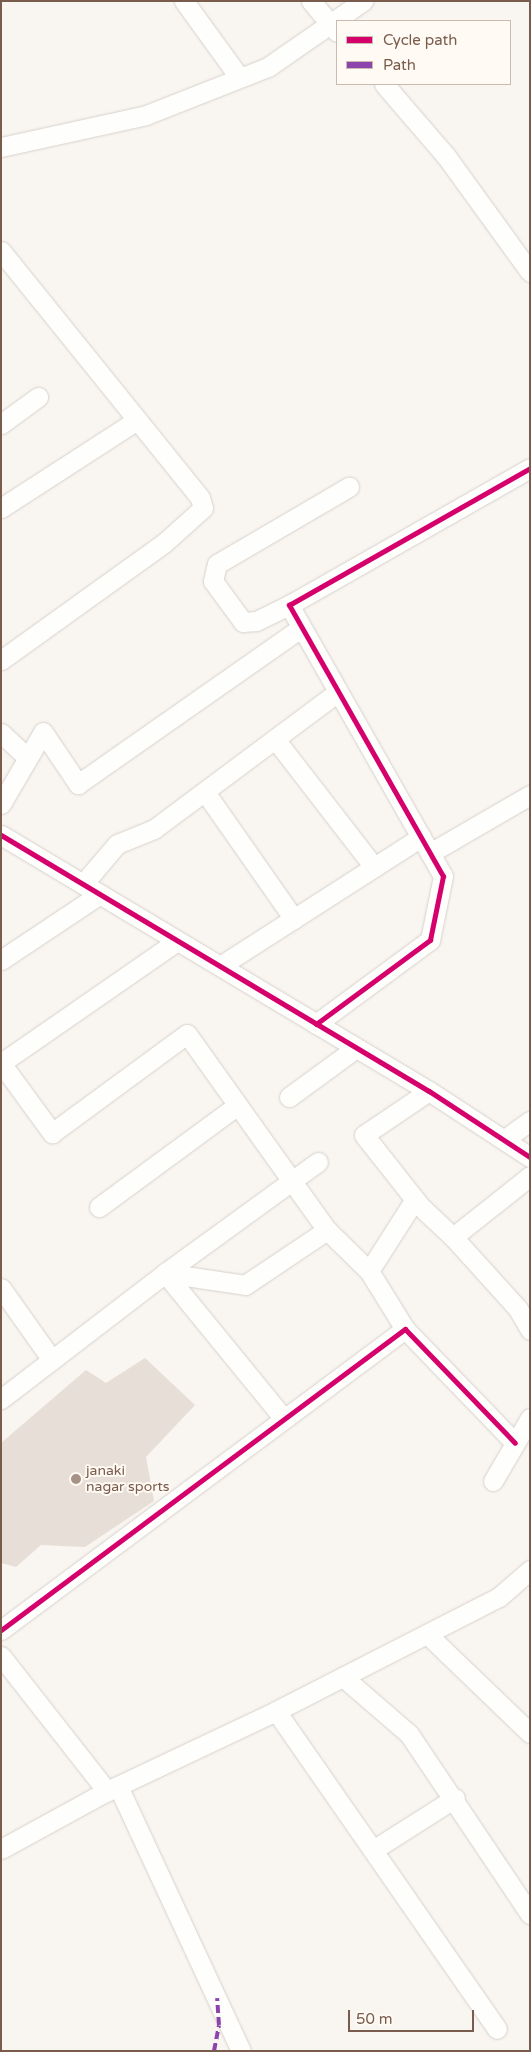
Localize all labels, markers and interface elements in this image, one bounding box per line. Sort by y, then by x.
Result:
legend [336,20,511,85]
text: Cycle path [383,31,457,49]
text: Path [383,56,416,74]
place label: janaki nagar sports [86,1463,170,1495]
marker: janaki nagar sports [70,1473,82,1485]
scale bar [351,2000,477,2032]
text: 50 m [356,2010,393,2028]

